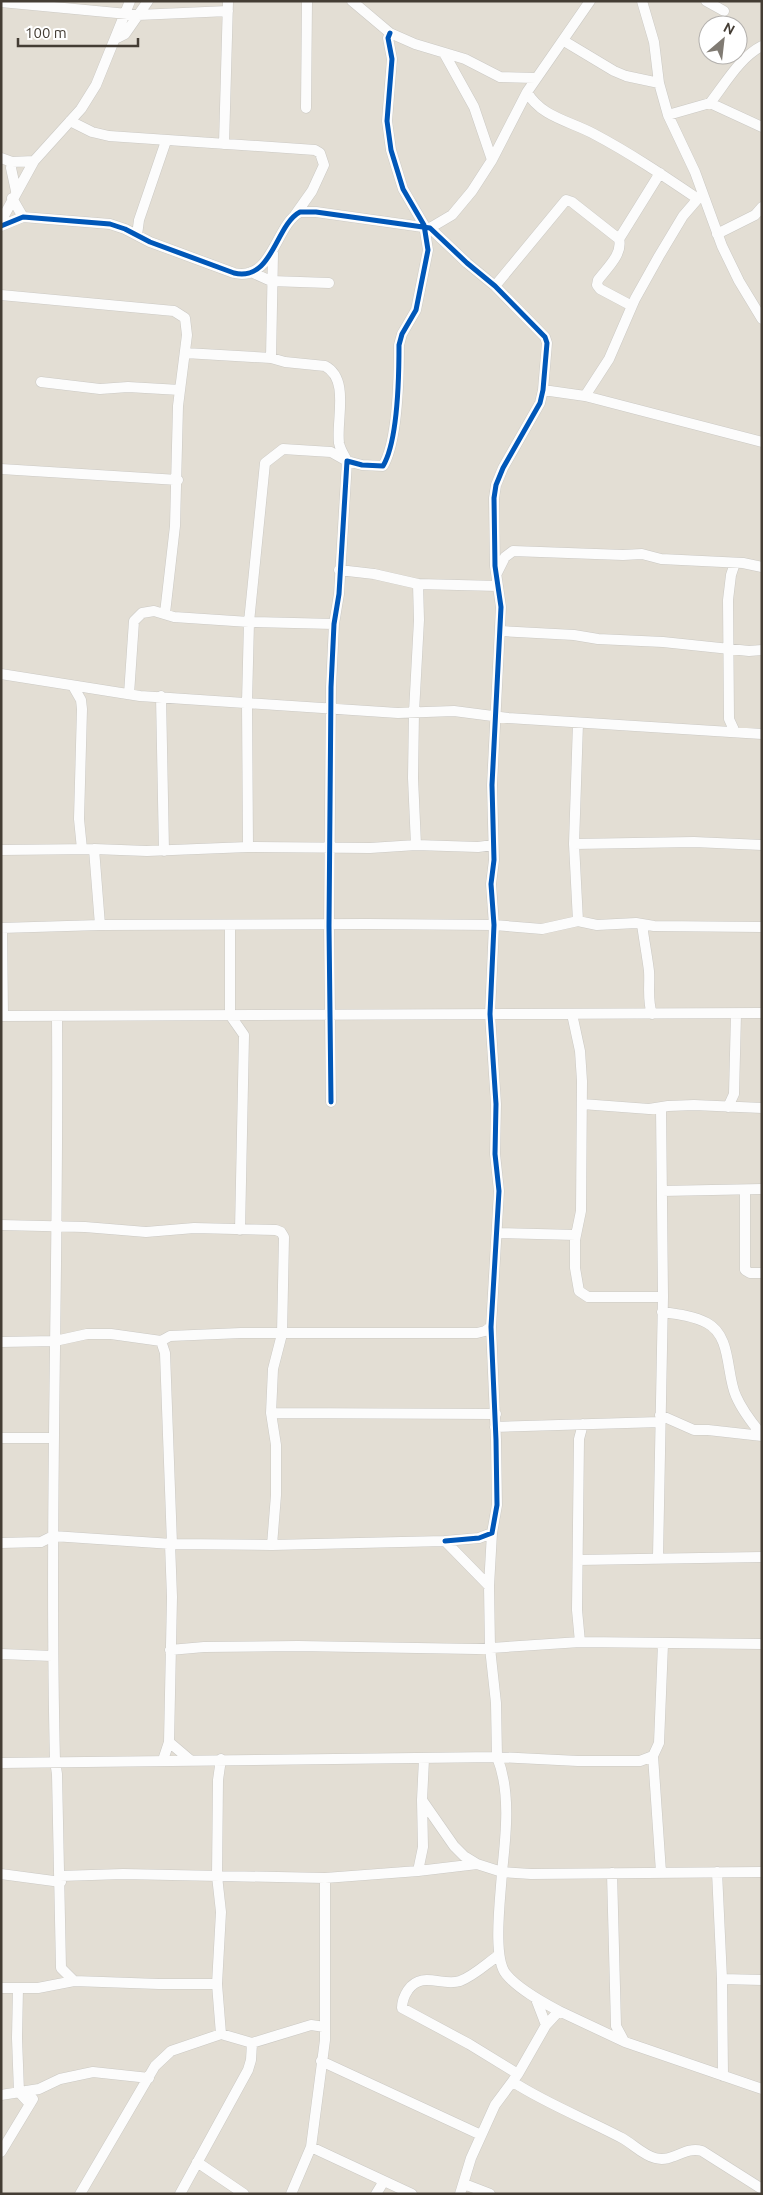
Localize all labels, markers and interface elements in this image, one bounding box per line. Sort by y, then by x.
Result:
scale bar [18,15,138,47]
north arrow [698,15,748,65]
text: N [721,19,737,38]
text: 100 m [25,24,67,41]

